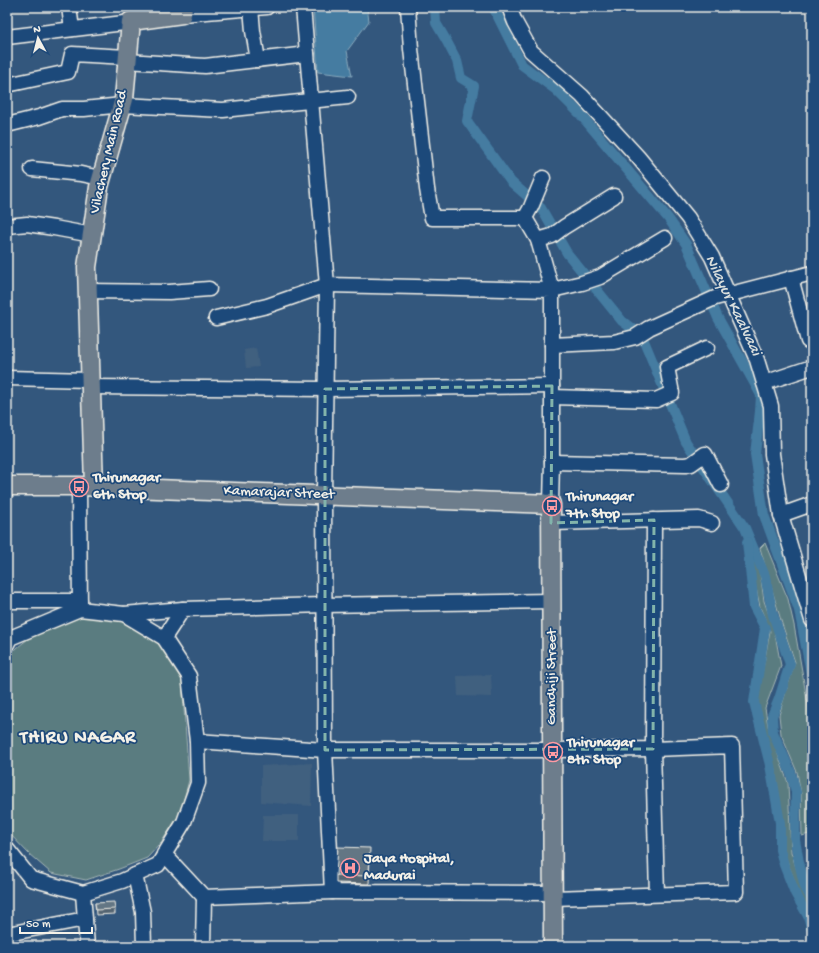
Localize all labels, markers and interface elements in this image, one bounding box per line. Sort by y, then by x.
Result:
north arrow [18,18,58,58]
text: N [33,24,41,36]
street label: Vilachery Main Road [86,88,132,216]
water label: Nilayur Kaalvaai [699,253,765,361]
place label: Thirunagar 6th Stop [92,469,162,504]
bus stop icon: Thirunagar 6th Stop [68,476,90,498]
street label: Kamarajar Street [223,482,337,504]
place label: Thirunagar 7th Stop [565,488,635,523]
bus stop icon: Thirunagar 7th Stop [541,495,563,517]
street label: Gandhiji Street [543,627,561,725]
district label: THIRU NAGAR [18,727,136,750]
place label: Thirunagar 8th Stop [566,734,636,769]
bus stop icon: Thirunagar 8th Stop [542,741,564,763]
place label: Jaya Hospital, Madurai [363,850,455,885]
hospital icon: Jaya Hospital, Madurai [339,857,361,879]
scale bar [20,909,92,935]
text: 50 m [26,918,51,932]

